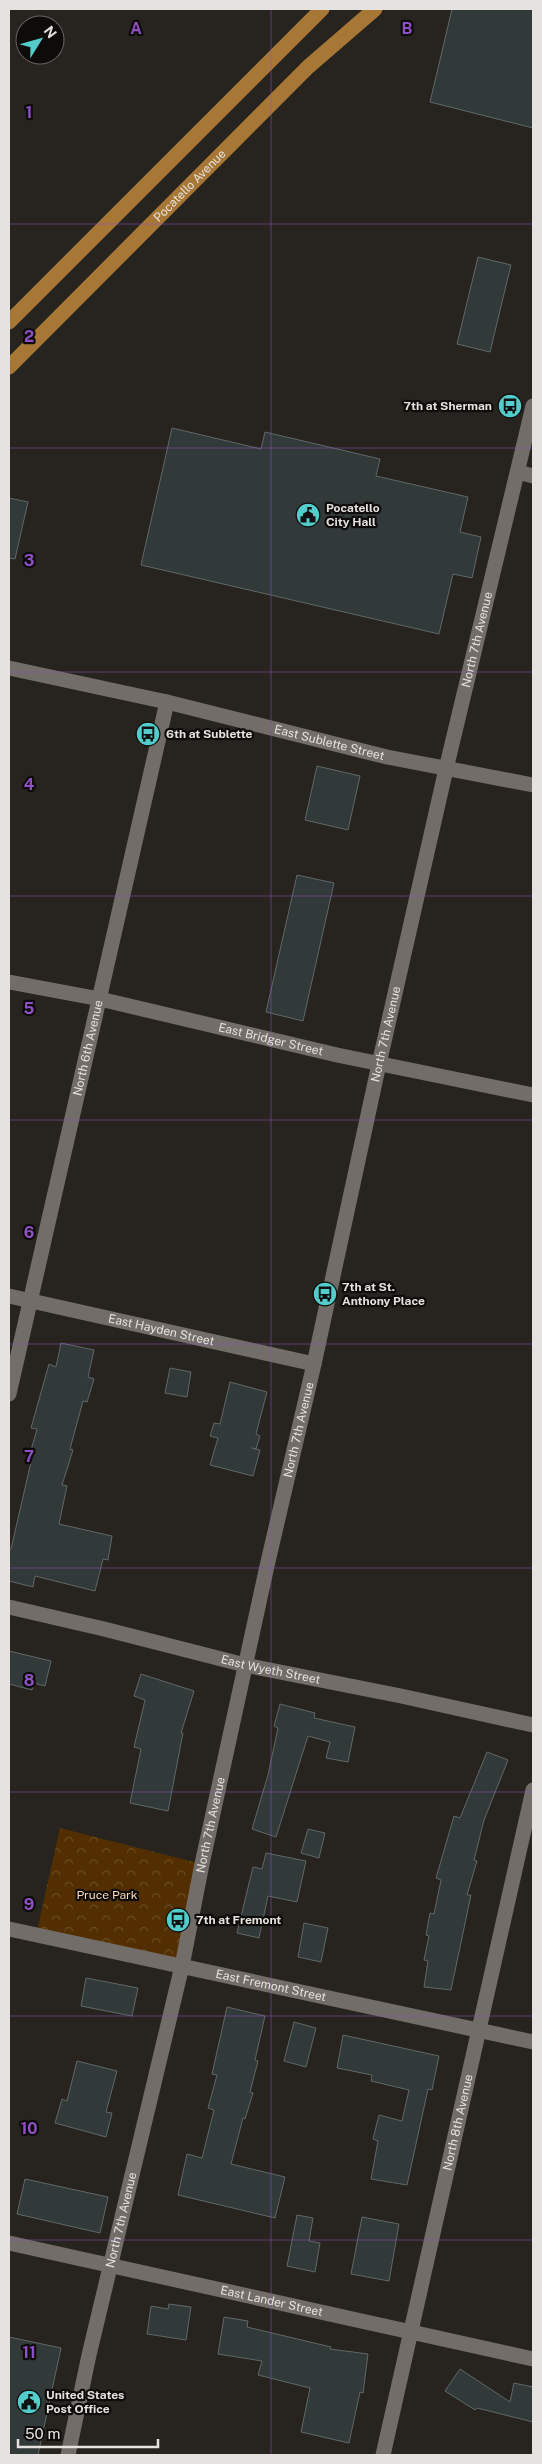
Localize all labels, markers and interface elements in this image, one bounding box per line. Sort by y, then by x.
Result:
north arrow [15,15,65,65]
text: A [130,19,142,38]
text: B [402,19,413,38]
text: N [41,23,60,41]
text: 1 [26,103,32,122]
street label: Pocatello Avenue [151,147,229,225]
text: 2 [24,327,34,346]
bus stop icon: 7th at Sherman [497,393,523,419]
place label: 7th at Sherman [403,399,492,413]
place label: Pocatello City Hall [326,501,380,529]
public building icon: Pocatello City Hall [295,502,321,528]
text: 3 [24,551,34,570]
street label: North 7th Avenue [459,590,495,689]
bus stop icon: 6th at Sublette [135,721,161,747]
street label: East Sublette Street [273,722,386,763]
place label: 6th at Sublette [166,727,253,741]
text: 4 [24,775,35,794]
street label: North 7th Avenue [368,985,403,1083]
street label: North 6th Avenue [70,998,106,1097]
text: 5 [24,999,35,1018]
street label: East Bridger Street [217,1020,325,1059]
text: 6 [24,1223,34,1242]
place label: 7th at St. Anthony Place [342,1280,425,1308]
bus stop icon: 7th at St. Anthony Place [312,1281,338,1307]
street label: East Hayden Street [107,1311,216,1349]
street label: North 7th Avenue [281,1380,317,1479]
text: 7 [24,1447,34,1466]
street label: East Wyeth Street [219,1652,322,1687]
text: 8 [24,1671,35,1690]
street label: North 7th Avenue [193,1776,228,1874]
park label: Pruce Park [76,1888,138,1902]
text: 9 [24,1895,34,1914]
bus stop icon: 7th at Fremont [165,1907,191,1933]
place label: 7th at Fremont [196,1913,281,1927]
street label: East Fremont Street [214,1967,328,2004]
street label: North 8th Avenue [440,2073,476,2172]
text: 10 [20,2119,38,2138]
street label: North 7th Avenue [103,2171,140,2269]
street label: East Lander Street [219,2283,324,2319]
text: 11 [22,2343,36,2362]
place label: United States Post Office [46,2388,124,2416]
public building icon: United States Post Office [16,2389,42,2415]
scale bar [18,2416,158,2448]
text: 50 m [25,2425,60,2442]

